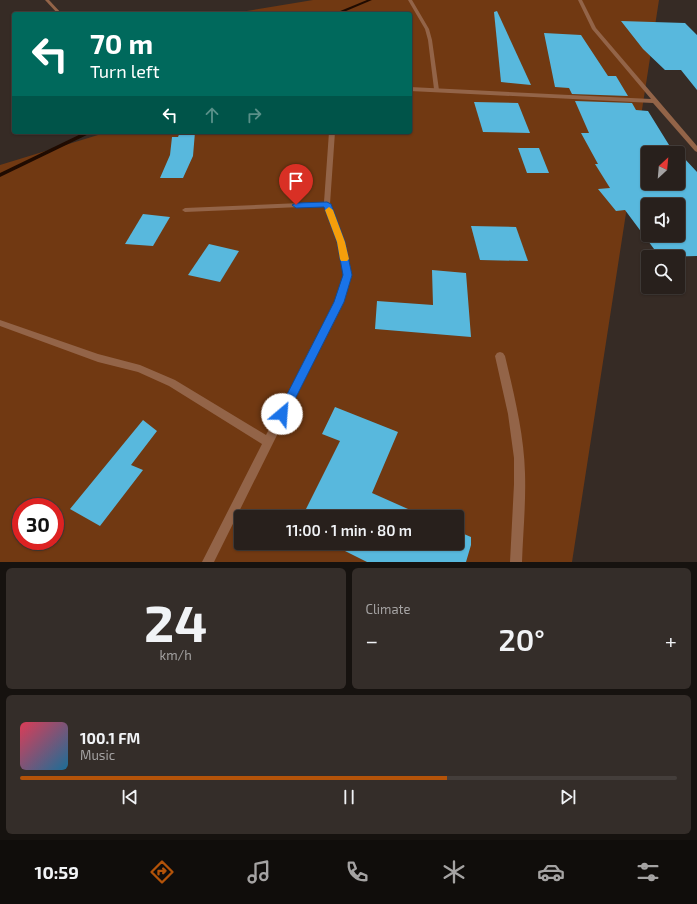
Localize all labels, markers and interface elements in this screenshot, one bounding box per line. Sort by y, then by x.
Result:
text: 70 m [90,26,153,60]
icon: left [24,28,76,80]
text: Turn left [90,60,160,82]
icon: left [159,104,181,126]
icon: ahead [201,104,223,126]
icon: right [243,104,265,126]
north arrow [641,146,685,190]
map controls [641,146,685,294]
pin [279,164,313,205]
icon: arrive [285,170,307,192]
button: sound [641,198,685,242]
button: search [641,250,685,294]
position arrow [261,393,303,435]
speed limit sign: 30 [12,498,64,550]
text: 11:00 · 1 min · 80 m [286,521,412,539]
text: 24 [144,590,207,652]
text: Climate [366,601,410,617]
text: 20° [498,621,545,657]
text: − [366,627,378,653]
text: + [665,627,677,653]
text: km/h [160,647,192,663]
text: 100.1 FM [80,729,140,747]
text: Music [80,747,115,763]
icon: previous [119,786,141,808]
icon: pause [338,786,360,808]
icon: next [557,786,579,808]
icon: directions [148,858,176,886]
icon: music [245,858,273,886]
icon: phone [343,858,371,886]
icon: climate [440,858,468,886]
icon: car [537,858,565,886]
icon: filters [634,858,662,886]
text: 10:59 [35,861,79,883]

